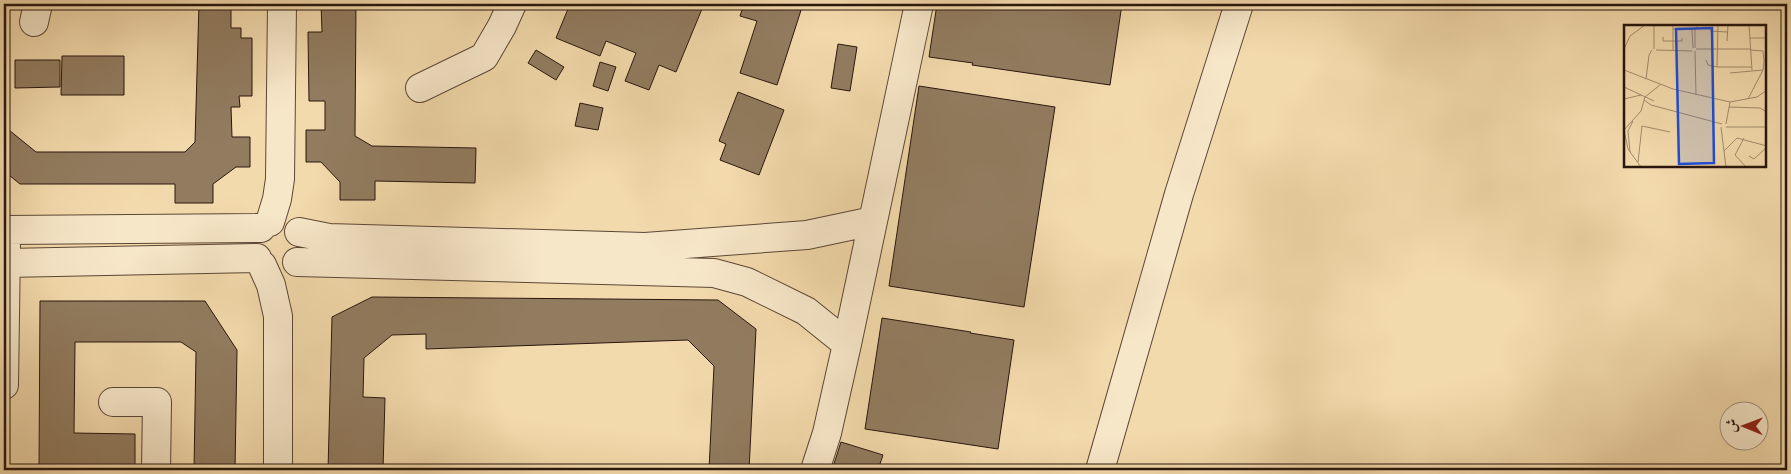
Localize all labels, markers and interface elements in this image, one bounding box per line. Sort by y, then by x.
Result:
inset map [1624,25,1766,168]
north arrow [1718,402,1768,452]
text: ش [1722,419,1740,433]

